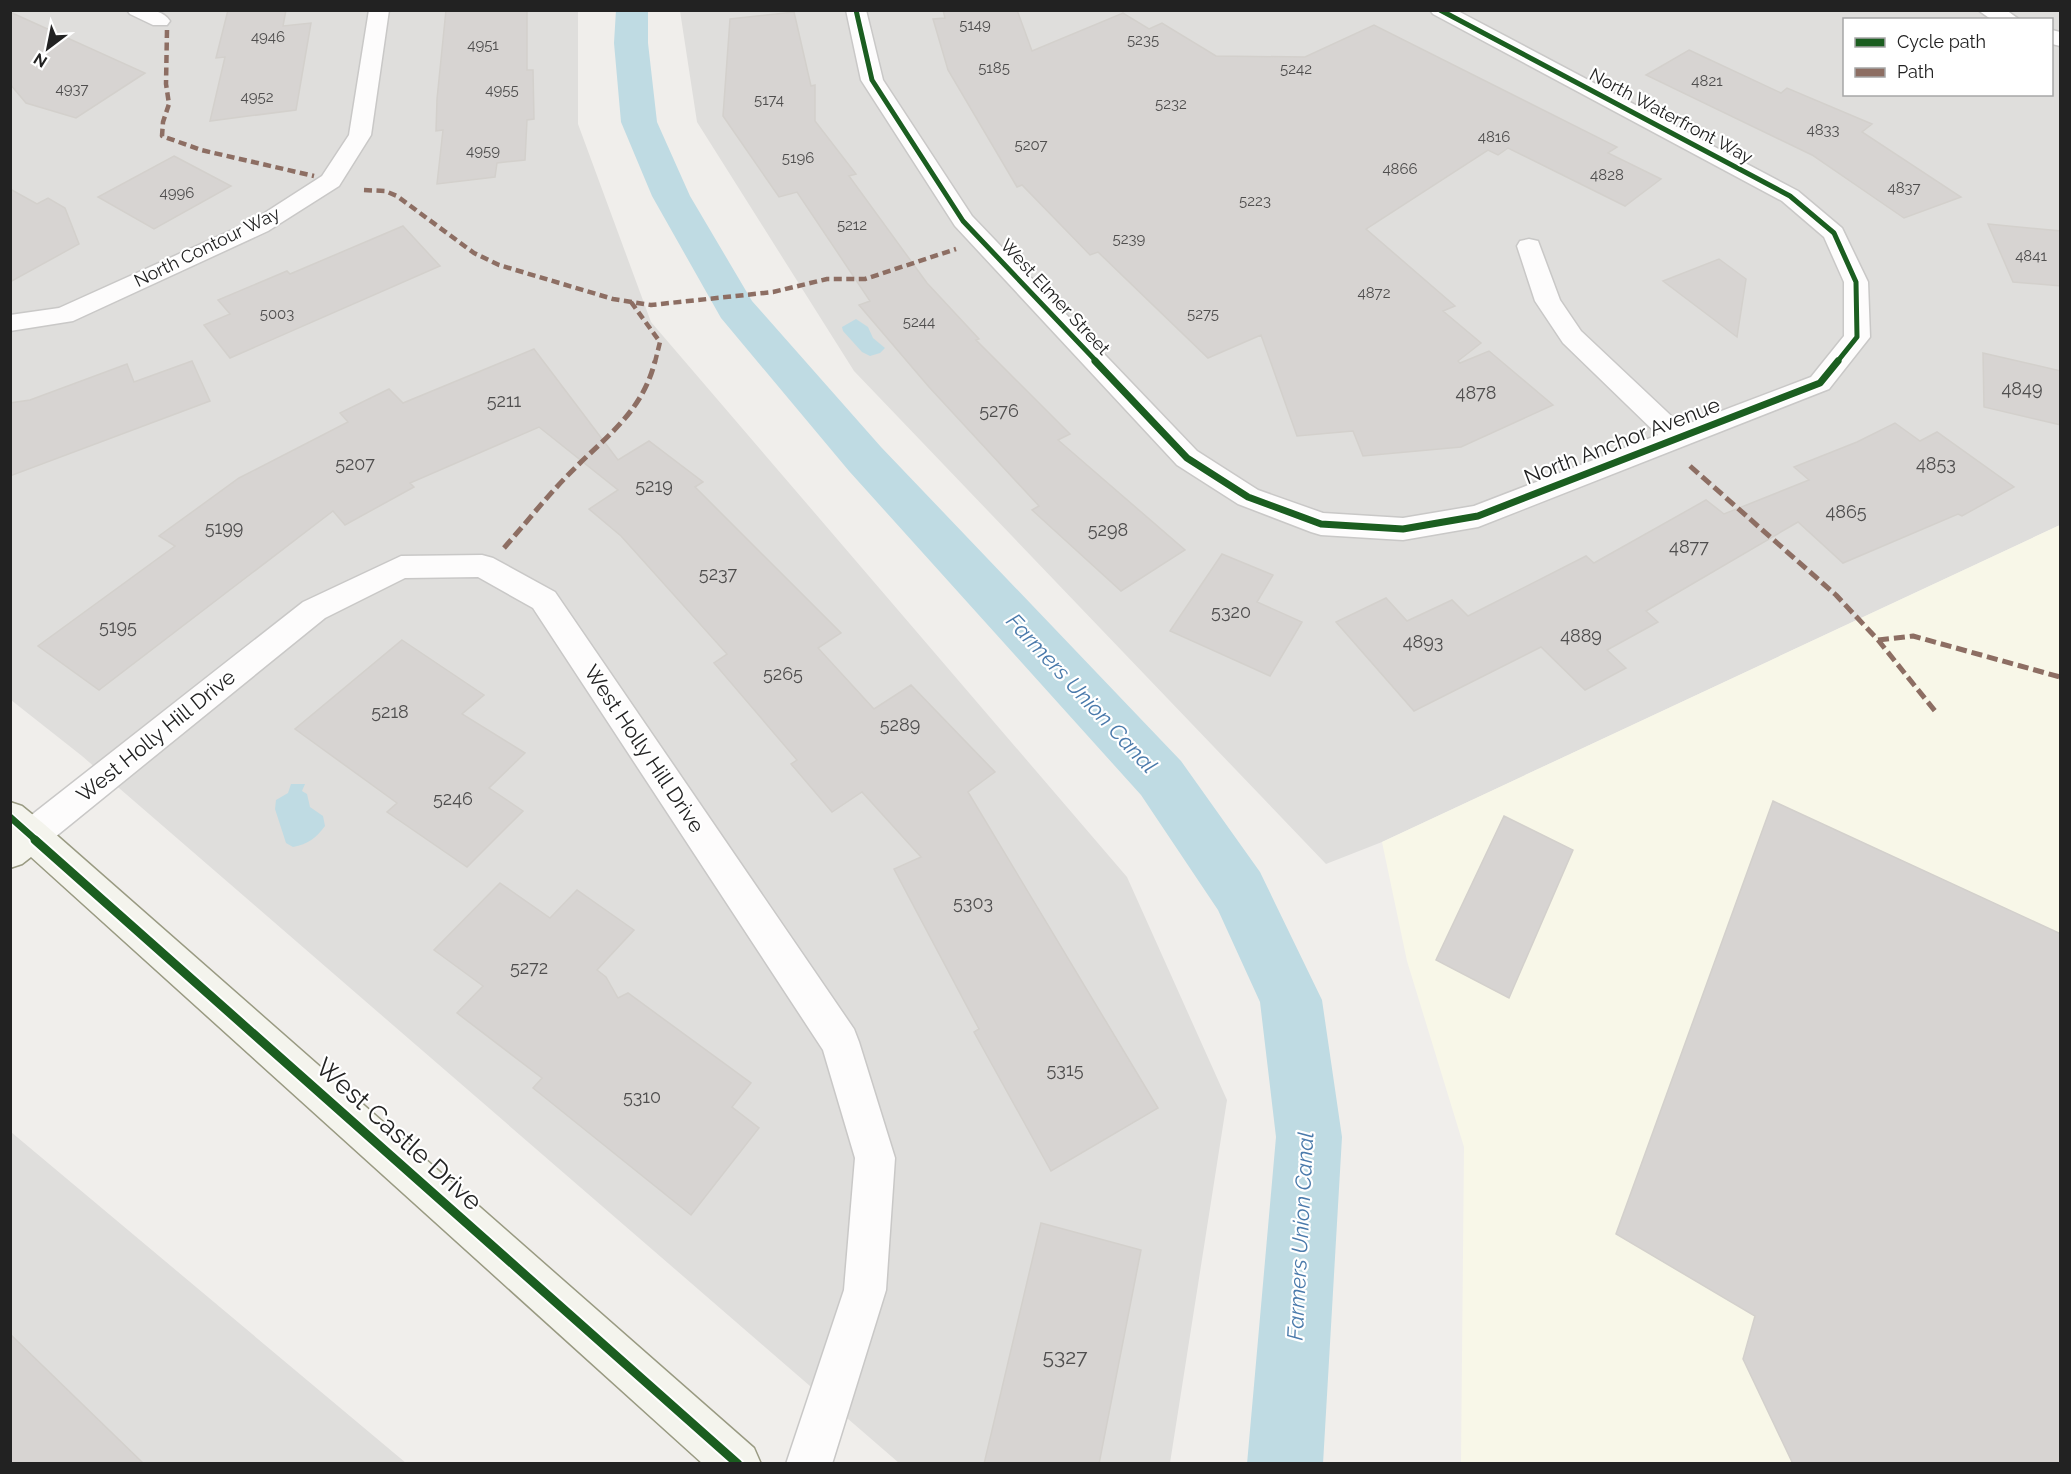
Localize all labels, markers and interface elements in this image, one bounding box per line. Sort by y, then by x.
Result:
house number: 5149 [959,16,991,34]
north arrow [18,18,78,78]
legend [1843,18,2053,96]
house number: 4946 [251,28,285,46]
house number: 5235 [1127,31,1159,49]
text: Cycle path [1897,31,1986,52]
house number: 4951 [467,36,499,54]
text: N [30,49,51,72]
house number: 5185 [978,59,1010,77]
house number: 5242 [1280,60,1312,78]
text: Path [1897,61,1934,82]
street label: North Waterfront Way [1586,64,1757,168]
house number: 4821 [1691,72,1723,90]
house number: 4937 [56,80,88,98]
house number: 4955 [485,81,519,99]
house number: 4952 [241,88,274,106]
house number: 5174 [754,91,784,109]
house number: 5232 [1155,95,1187,113]
house number: 4833 [1806,121,1840,139]
house number: 4816 [1478,128,1510,146]
house number: 5207 [1014,136,1048,154]
house number: 4959 [466,142,500,160]
house number: 5196 [782,149,814,167]
house number: 4866 [1382,160,1418,178]
house number: 4828 [1590,166,1624,184]
house number: 4837 [1887,179,1921,197]
house number: 4996 [160,184,194,202]
house number: 5223 [1239,192,1271,210]
street label: North Contour Way [130,202,283,291]
house number: 5212 [837,216,867,234]
house number: 5239 [1113,230,1146,248]
street label: West Elmer Street [996,234,1114,359]
house number: 4841 [2015,247,2047,265]
house number: 4872 [1358,284,1391,302]
house number: 5003 [260,305,294,323]
house number: 5275 [1187,305,1219,323]
house number: 5244 [903,313,935,331]
house number: 4849 [2002,378,2042,399]
house number: 4878 [1456,382,1496,403]
house number: 5211 [487,390,522,411]
street label: North Anchor Avenue [1520,392,1723,489]
house number: 5276 [979,400,1019,421]
house number: 5207 [335,453,375,474]
house number: 4853 [1916,453,1956,474]
house number: 5219 [635,475,673,496]
house number: 4865 [1825,501,1867,522]
house number: 5199 [205,517,243,538]
house number: 5298 [1088,519,1128,540]
house number: 4877 [1669,536,1709,557]
house number: 5237 [699,563,738,584]
house number: 5320 [1211,601,1251,622]
water label: Farmers Union Canal [1001,608,1163,778]
house number: 5195 [99,616,137,637]
house number: 4889 [1560,625,1602,646]
house number: 4893 [1403,631,1443,652]
street label: West Holly Hill Drive [579,660,710,837]
house number: 5265 [763,663,803,684]
street label: West Holly Hill Drive [71,664,240,807]
house number: 5218 [371,701,409,722]
house number: 5289 [880,714,920,735]
house number: 5246 [433,788,473,809]
house number: 5303 [953,892,993,913]
house number: 5272 [510,957,548,978]
street label: West Castle Drive [310,1052,488,1216]
house number: 5315 [1047,1059,1084,1080]
house number: 5310 [623,1086,661,1107]
water label: Farmers Union Canal [1282,1131,1318,1341]
house number: 5327 [1043,1344,1088,1369]

